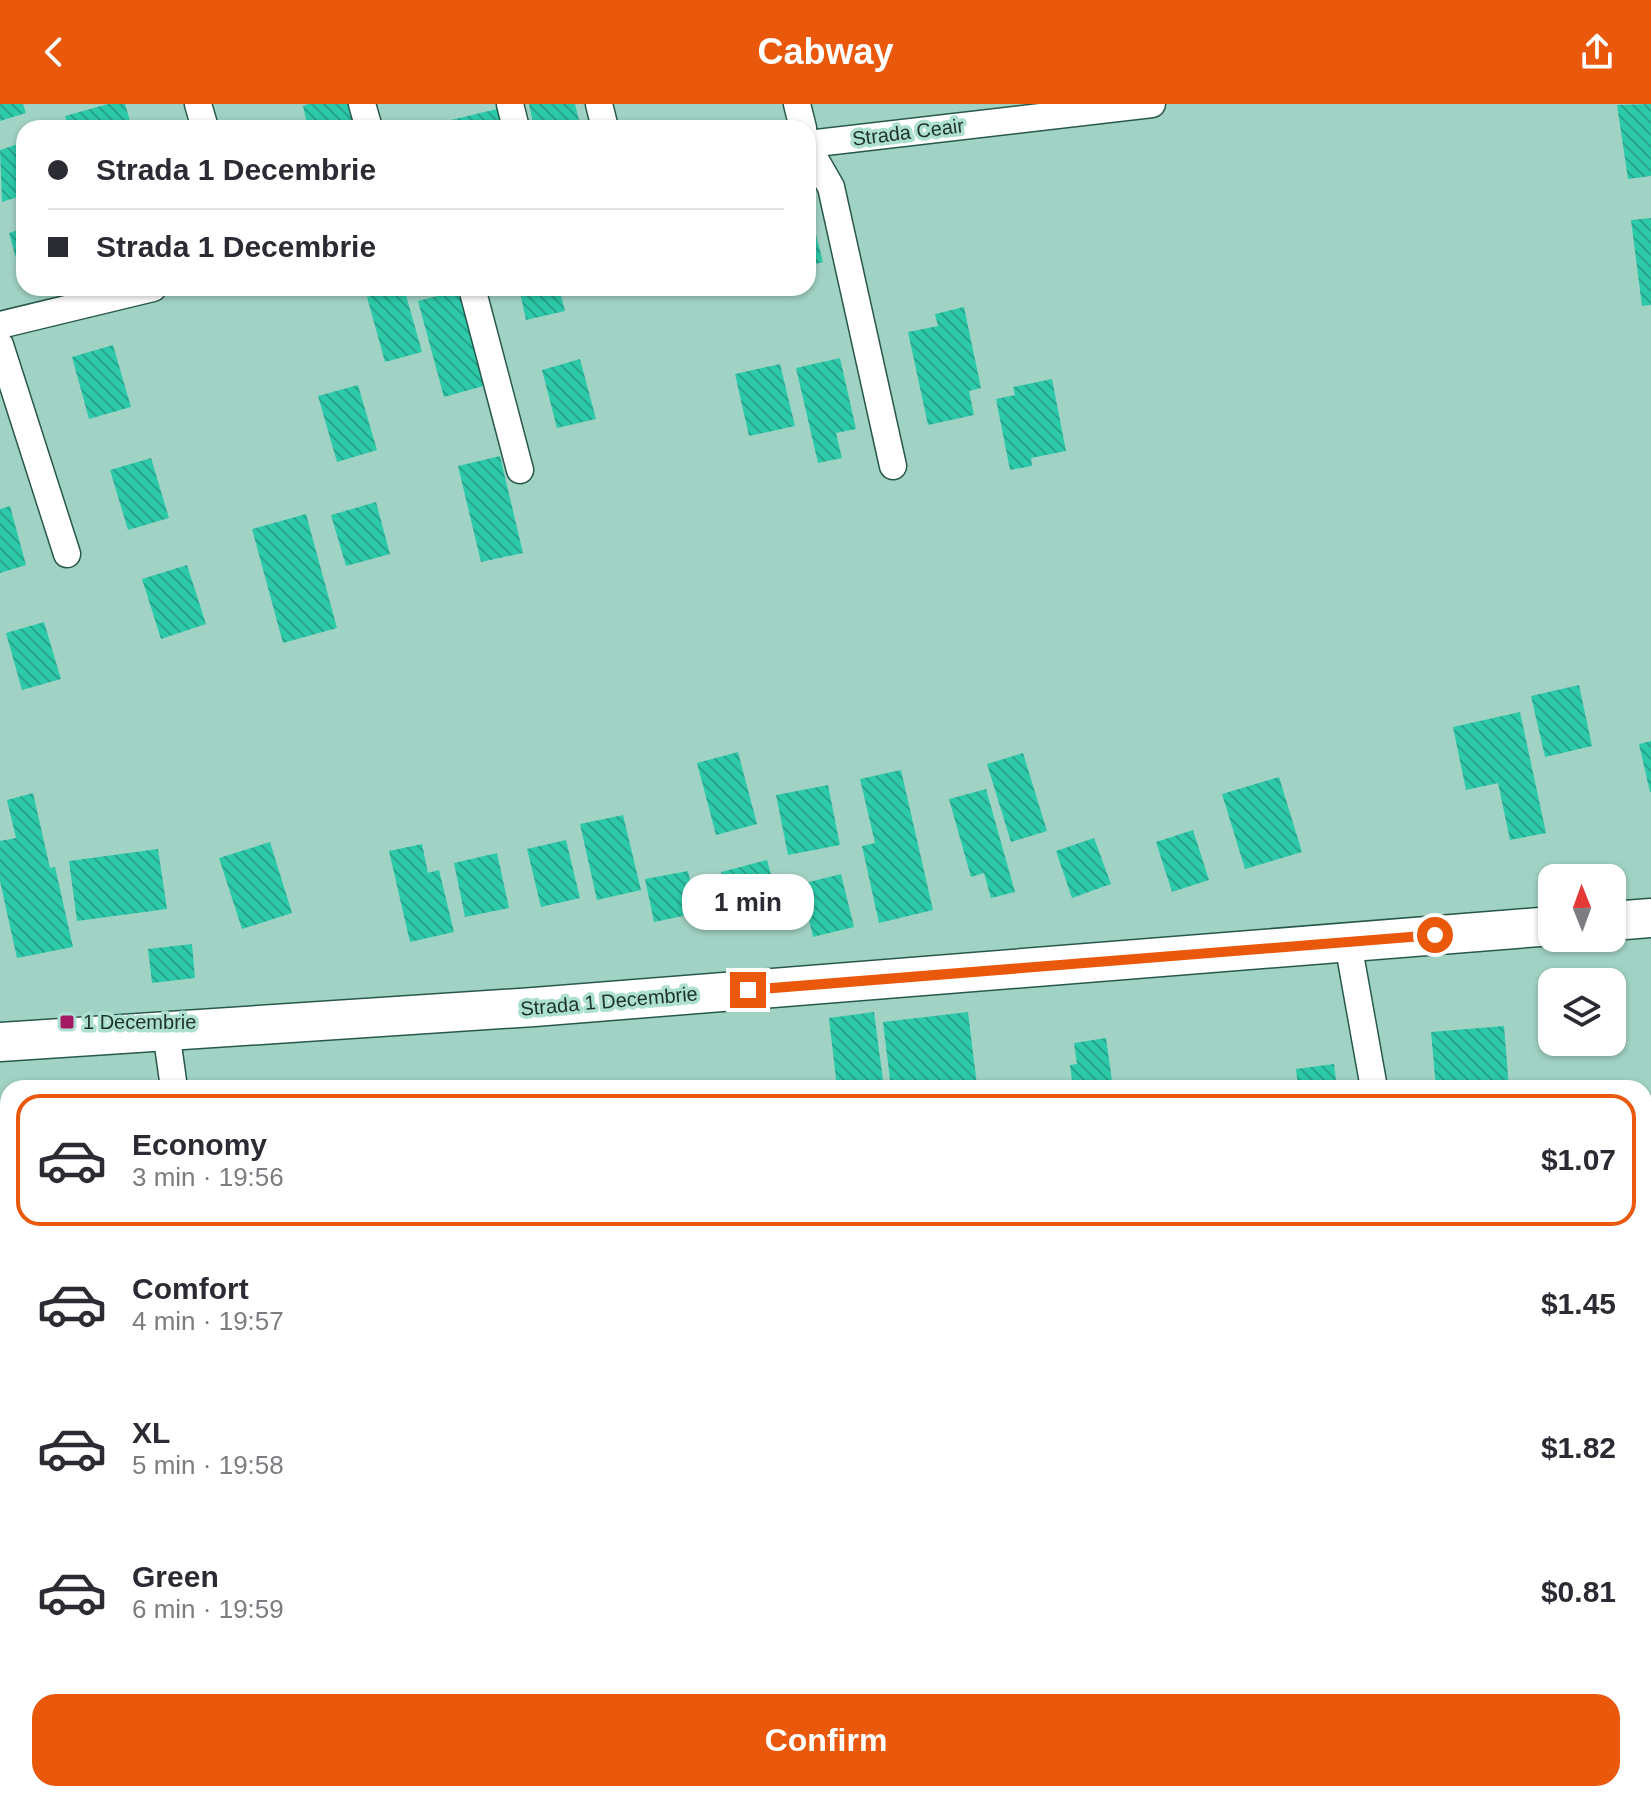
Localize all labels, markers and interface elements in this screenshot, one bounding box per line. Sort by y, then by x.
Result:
icon: back [32,30,76,74]
icon: share [1575,30,1619,74]
text: Cabway [757,31,894,72]
street label: Strada Ceair [851,114,965,150]
text: Strada 1 Decembrie [96,153,376,186]
text: Strada 1 Decembrie [96,230,376,263]
north arrow [1538,864,1626,952]
map controls [1538,864,1626,1056]
callout: 1 min [682,874,814,930]
text: 1 min [714,887,782,917]
route start [1417,917,1453,953]
button: layers [1538,968,1626,1056]
route end [730,972,766,1008]
street label: Strada 1 Decembrie [519,982,699,1020]
place label: 1 Decembrie [83,1011,196,1033]
marker: 1 Decembrie [58,1013,76,1031]
icon: car [36,1124,108,1196]
text: Economy [132,1128,267,1161]
text: $1.07 [1541,1143,1616,1176]
text: 3 min · 19:56 [132,1162,284,1192]
icon: car [36,1268,108,1340]
text: Comfort [132,1272,249,1305]
text: $1.45 [1541,1287,1616,1320]
text: 4 min · 19:57 [132,1306,284,1336]
icon: car [36,1412,108,1484]
text: XL [132,1416,170,1449]
text: $1.82 [1541,1431,1616,1464]
text: 5 min · 19:58 [132,1450,284,1480]
icon: car [36,1556,108,1628]
text: Green [132,1560,219,1593]
text: $0.81 [1541,1575,1616,1608]
text: 6 min · 19:59 [132,1594,284,1624]
button: Confirm [32,1694,1620,1786]

